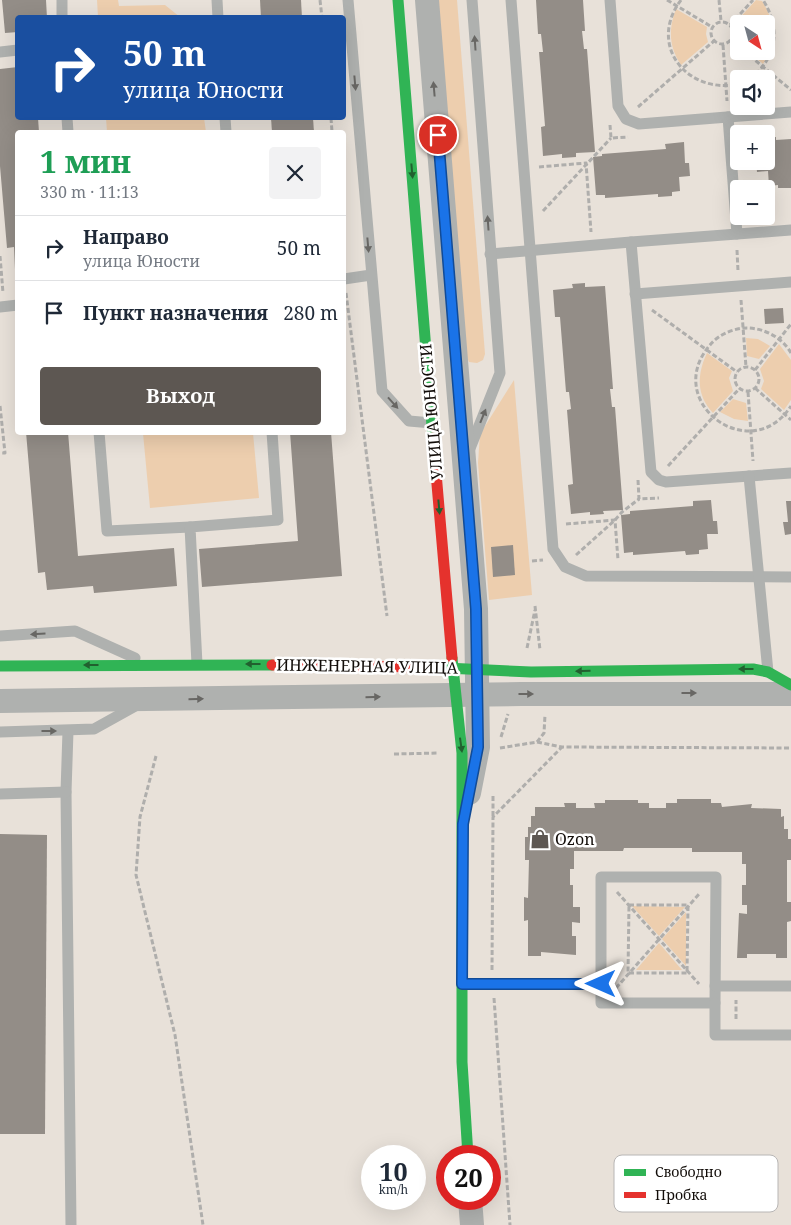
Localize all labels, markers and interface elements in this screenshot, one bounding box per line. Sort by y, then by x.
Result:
north arrow [730,15,775,60]
map controls [730,15,775,225]
text: 50 m [123,29,206,76]
icon: right [40,35,105,100]
one-way arrow [471,35,479,51]
button: sound [730,70,775,115]
text: улица Юности [123,74,284,104]
one-way arrow [351,76,359,92]
one-way arrow [430,81,438,97]
pin [417,114,459,156]
icon: arrive [424,121,452,149]
button: + [730,125,775,170]
text: 1 мин [40,141,131,182]
button: close [269,147,321,199]
one-way arrow [408,163,416,179]
button: − [730,180,775,225]
text: 330 m · 11:13 [40,181,139,203]
one-way arrow [484,215,492,231]
text: Направо [83,224,169,250]
icon: right [40,234,68,262]
text: 50 m [277,235,321,261]
one-way arrow [365,238,373,254]
text: улица Юности [83,250,200,272]
icon: arrive [40,299,68,327]
text: Пункт назначения [83,300,268,326]
text: 280 m [283,300,338,326]
street label: УЛИЦА ЮНОСТИ [414,343,448,481]
button: Выход [40,367,321,425]
one-way arrow [387,397,399,409]
one-way arrow [479,409,487,423]
one-way arrow [435,499,443,515]
one-way arrow [30,630,46,638]
street label: ИНЖЕНЕРНАЯ УЛИЦА [276,653,459,679]
one-way arrow [245,660,261,668]
one-way arrow [83,661,99,669]
one-way arrow [738,665,754,673]
one-way arrow [575,667,591,675]
one-way arrow [681,689,697,697]
one-way arrow [518,690,534,698]
one-way arrow [365,693,381,701]
one-way arrow [188,695,204,703]
one-way arrow [41,727,57,735]
one-way arrow [457,737,465,753]
shop icon: Ozon [529,828,551,850]
place label: Ozon [555,828,595,850]
position arrow [574,957,626,1009]
speed limit sign: 20 [436,1145,501,1210]
text: 10 [379,1154,408,1188]
legend [614,1155,778,1212]
text: Свободно [655,1162,722,1181]
text: km/h [379,1181,408,1198]
text: Пробка [655,1185,707,1204]

